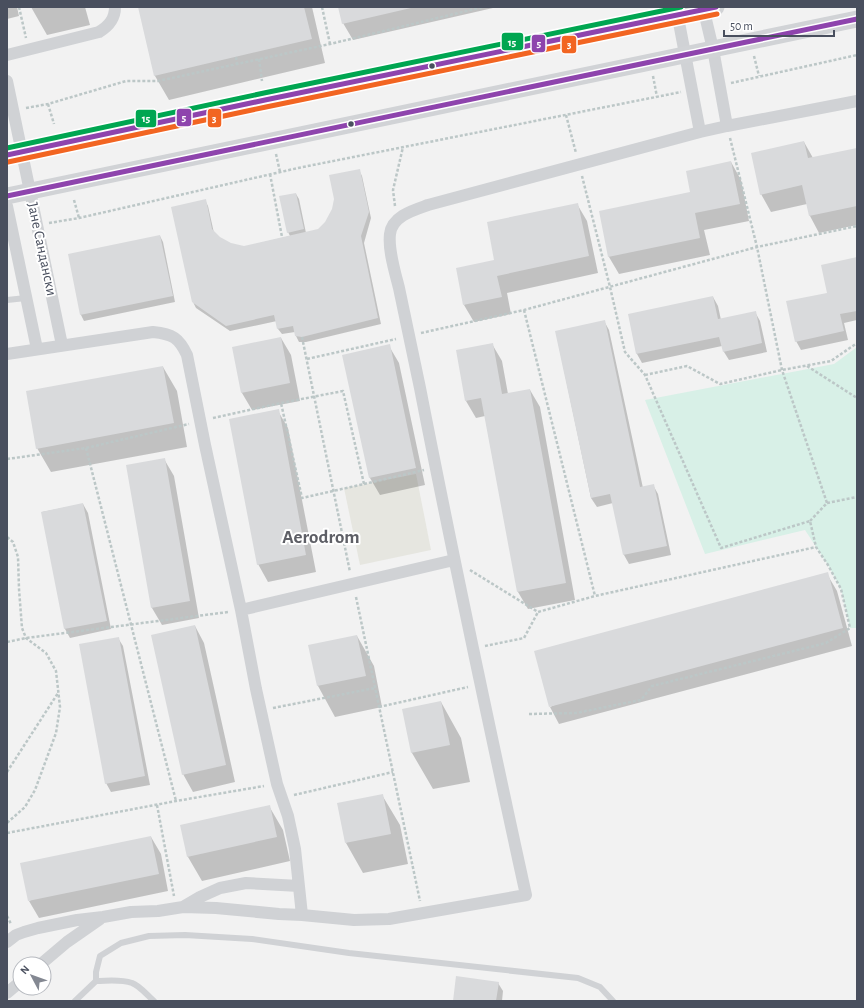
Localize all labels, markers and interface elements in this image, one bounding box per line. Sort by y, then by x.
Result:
scale bar [724,12,834,38]
text: 50 m [730,20,753,32]
line badge: 15 [501,32,524,51]
line badge: 5 [531,34,546,53]
line badge: 3 [561,35,577,54]
text: 15 [508,37,517,48]
text: 5 [537,38,542,49]
text: 3 [567,39,572,50]
unlabelled marker [427,61,437,71]
line badge: 5 [176,108,192,127]
line badge: 3 [207,108,222,128]
line badge: 15 [135,109,157,128]
text: 5 [182,112,187,123]
text: 15 [142,113,151,124]
text: 3 [212,113,217,124]
unlabelled marker [346,119,356,129]
street label: Јане Сандански [25,201,59,297]
district label: Aerodrom [282,528,360,547]
north arrow [12,956,52,996]
text: N [18,963,31,976]

